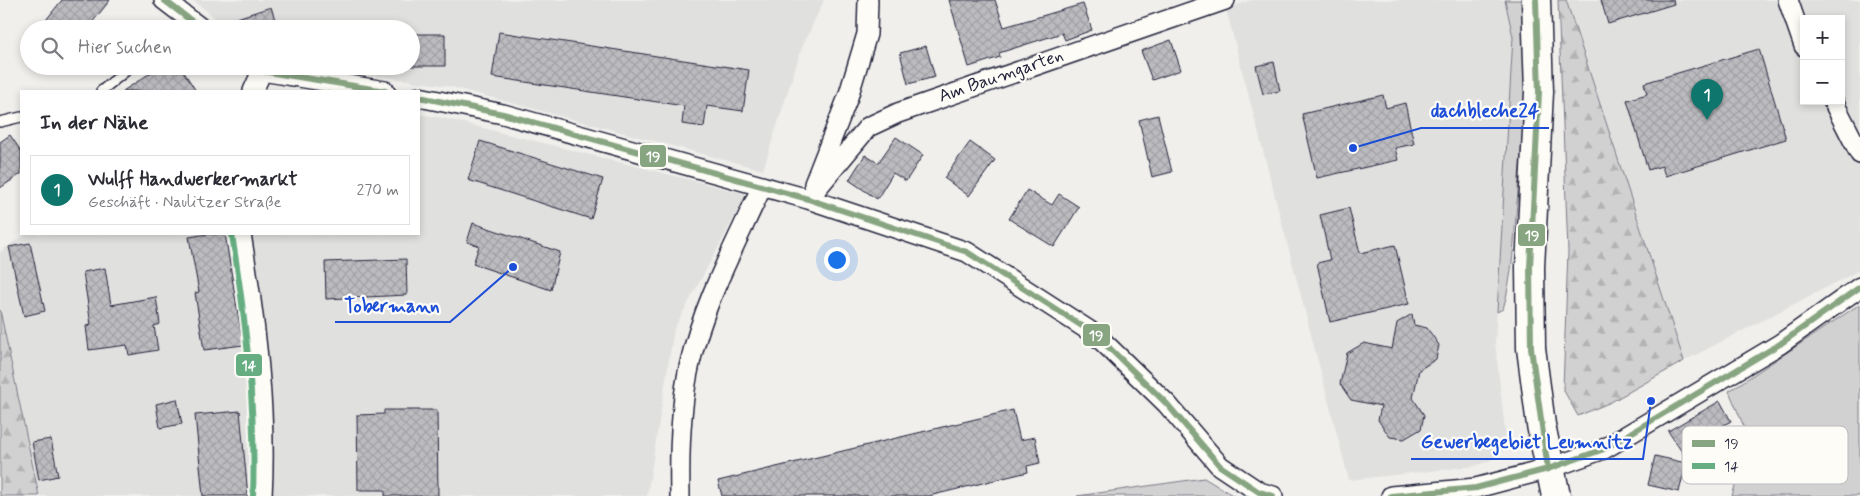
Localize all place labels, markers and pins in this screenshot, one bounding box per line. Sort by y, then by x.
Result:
pin: 1 [1691,79,1723,120]
callout: dachbleche24 [1421,94,1549,128]
callout: Tobermann [335,288,450,322]
callout: Gewerbegebiet Leumnitz [1411,425,1643,459]

